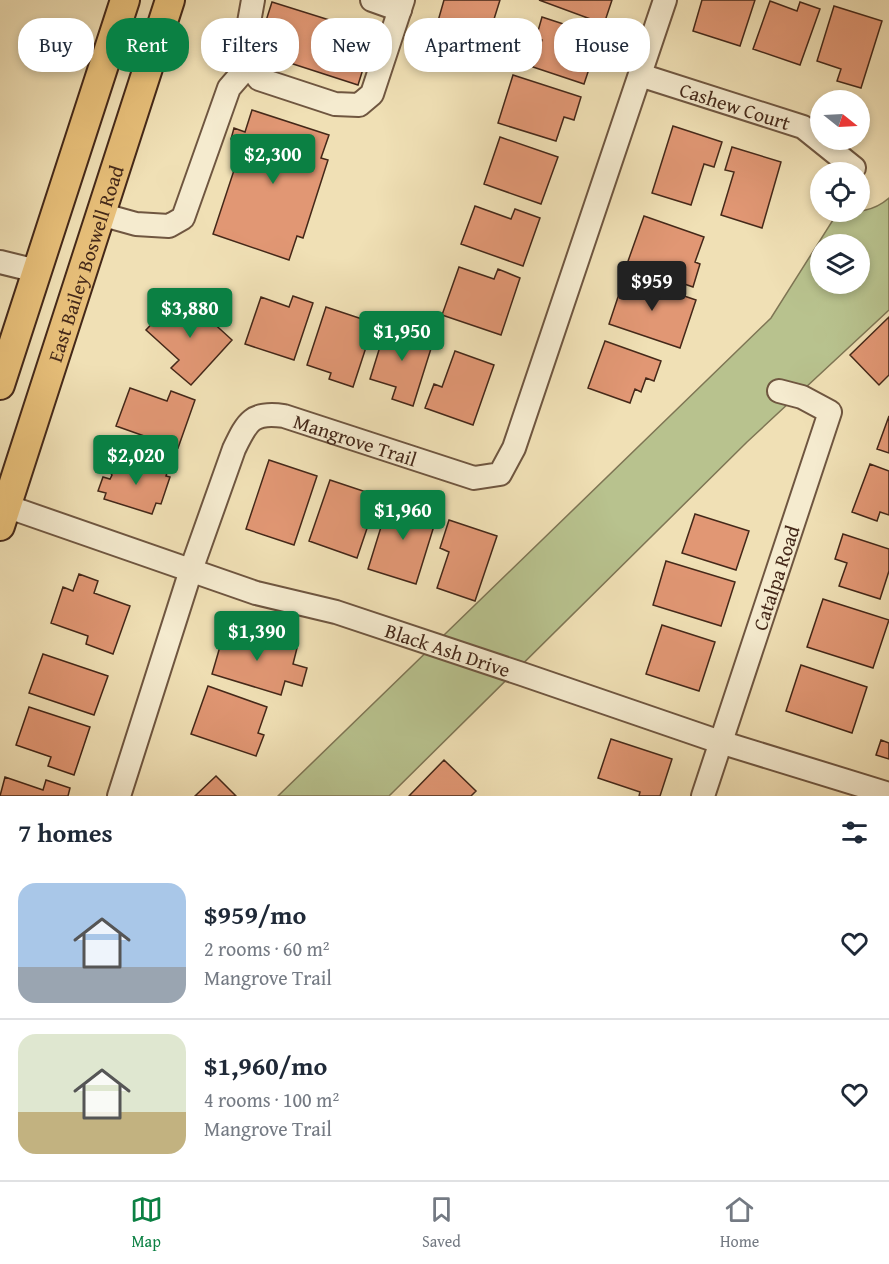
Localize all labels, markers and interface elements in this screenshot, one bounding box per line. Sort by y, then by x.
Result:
chip: Buy [18,18,94,72]
chip: Rent [106,18,189,72]
chip: Filters [201,18,299,72]
chip: New [311,18,392,72]
chip: Apartment [404,18,542,72]
chip: House [554,18,650,72]
street label: Cashew Court [676,74,794,137]
north arrow [810,90,870,150]
map controls [810,90,870,294]
pin: $2,300 [224,134,322,185]
text: $2,300 [244,139,302,168]
street label: East Bailey Boswell Road [40,161,130,365]
button: locate [810,162,870,222]
button: layers [810,234,870,294]
pin: $959 [616,261,688,312]
text: $959 [631,266,673,295]
pin: $3,880 [141,288,239,339]
text: $3,880 [161,293,219,322]
pin: $1,950 [353,311,451,362]
text: $1,950 [373,316,431,345]
street label: Mangrove Trail [290,406,421,473]
pin: $2,020 [87,435,185,486]
text: $2,020 [107,440,165,469]
pin: $1,960 [354,490,452,541]
text: $1,960 [374,495,432,524]
street label: Catalpa Road [744,521,806,634]
pin: $1,390 [208,611,306,662]
street label: Black Ash Drive [382,615,514,684]
text: $1,390 [228,616,286,645]
text: 7 homes [18,813,113,852]
icon: filters [838,816,871,849]
text: $959/mo [204,895,306,934]
icon: home [66,907,138,979]
icon: heart [838,927,871,960]
text: 2 rooms · 60 m² [204,934,330,963]
text: Mangrove Trail [204,963,332,992]
text: $1,960/mo [204,1046,327,1085]
icon: home [66,1058,138,1130]
icon: heart [838,1078,871,1111]
text: 4 rooms · 100 m² [204,1085,339,1114]
text: Mangrove Trail [204,1114,332,1143]
tab: Map [130,1193,163,1253]
tab: Saved [422,1193,461,1253]
tab: Home [720,1193,759,1253]

